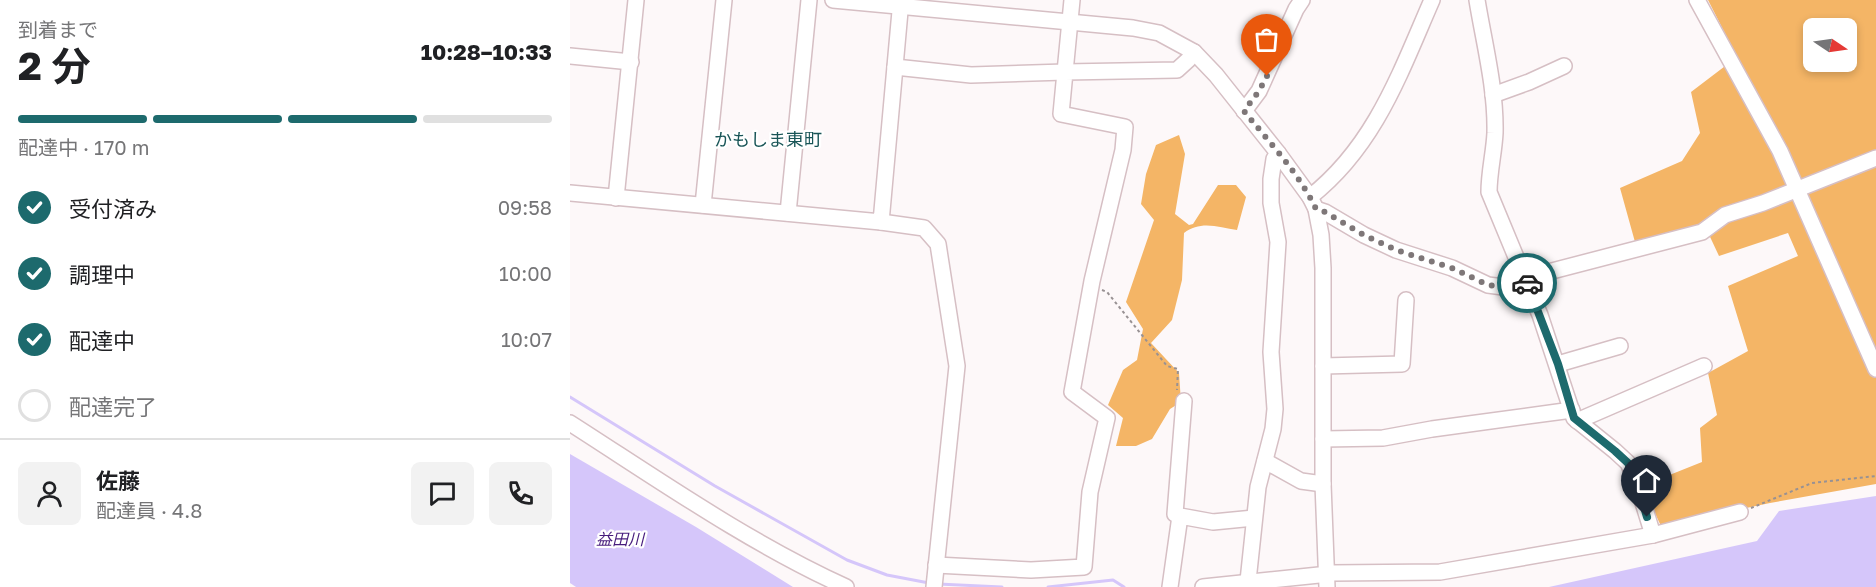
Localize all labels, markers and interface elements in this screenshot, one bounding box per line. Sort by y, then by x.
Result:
pin [1241,14,1292,76]
text: 到着まで [18,17,98,41]
north arrow [1803,18,1857,72]
map controls [1803,18,1857,72]
icon: bag [1250,23,1283,56]
text: 10:28–10:33 [421,38,552,65]
text: 2 分 [18,42,91,89]
district label: かもしま東町 [714,128,822,150]
text: 配達中 · 170 m [18,135,149,159]
icon: check [18,191,51,224]
text: 受付済み [69,195,157,222]
text: 09:58 [498,195,552,219]
courier [1497,253,1557,313]
icon: check [18,257,51,290]
text: 調理中 [69,261,135,288]
text: 10:00 [499,261,552,285]
icon: car [1511,267,1544,300]
icon: check [18,323,51,356]
text: 配達中 [69,327,135,354]
text: 10:07 [501,327,552,351]
text: 配達完了 [69,393,157,420]
pin [1621,455,1672,517]
button: person [18,462,81,525]
button: chat [411,462,474,525]
button: phone [489,462,552,525]
icon: home [1630,464,1663,497]
text: 佐藤 [96,467,140,494]
text: 配達員 · 4.8 [96,498,202,522]
water label: 益田川 [596,529,646,549]

